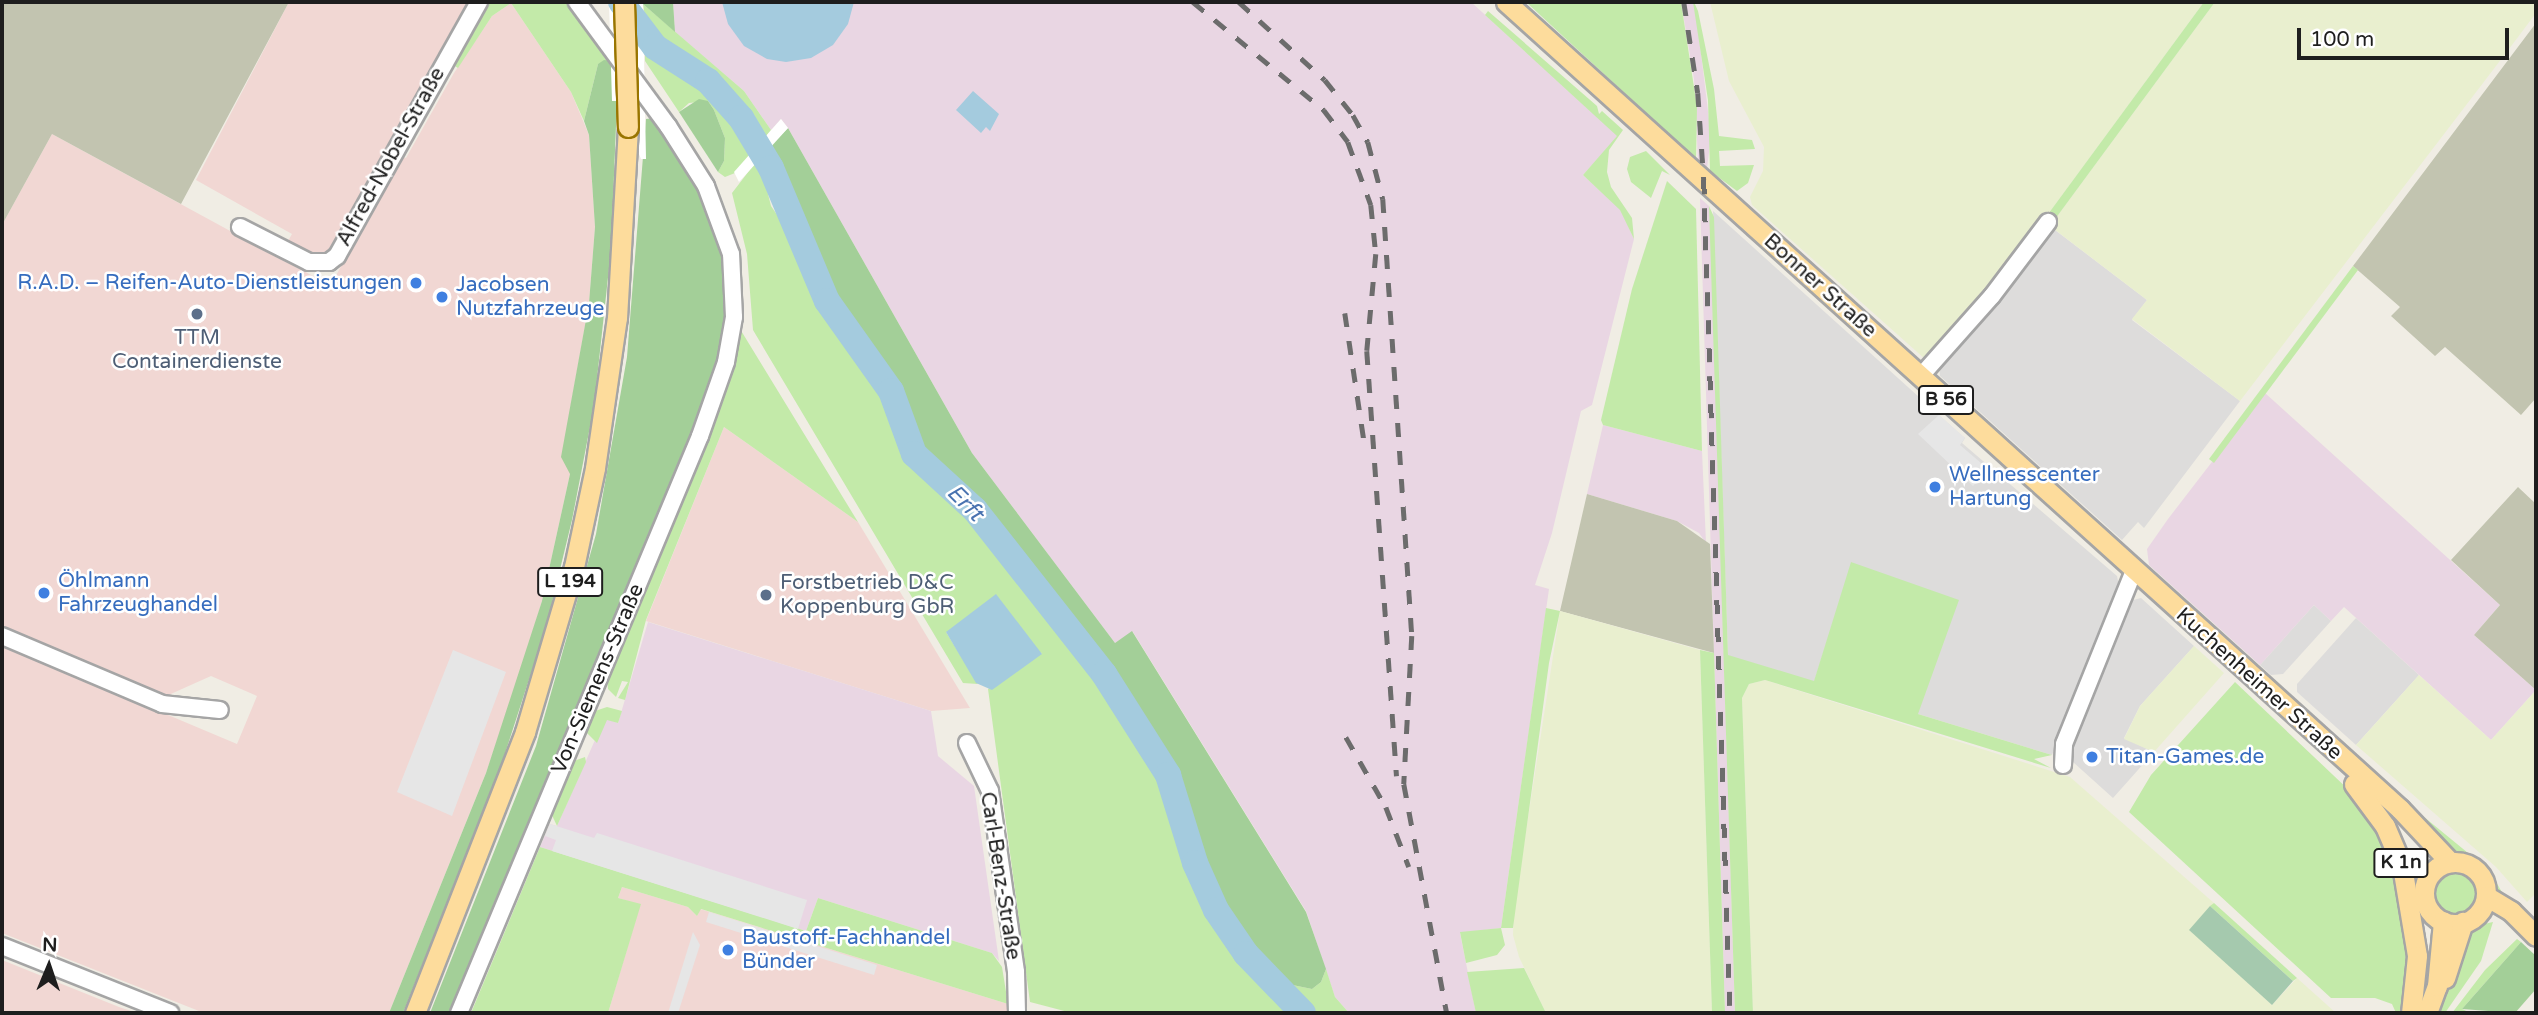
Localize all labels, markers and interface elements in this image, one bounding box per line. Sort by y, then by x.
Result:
scale bar [2300,14,2512,58]
text: 100 m [2310,27,2374,52]
street label: Alfred-Nobel-Straße [331,63,451,251]
street label: Bonner Straße [1758,229,1882,343]
place label: R.A.D. – Reifen-Auto-Dienstleistungen [17,270,402,296]
place label: Jacobsen Nutzfahrzeuge [456,272,604,322]
marker: R.A.D. – Reifen-Auto-Dienstleistungen [408,275,424,291]
marker: Jacobsen Nutzfahrzeuge [434,289,450,305]
marker: TTM Containerdienste [189,306,205,322]
place label: TTM Containerdienste [112,325,282,375]
road number: B 56 [1918,384,1974,416]
place label: Wellnesscenter Hartung [1949,462,2100,512]
water label: Erft [941,479,989,527]
marker: Wellnesscenter Hartung [1927,479,1943,495]
road number: L 194 [537,566,603,597]
place label: Öhlmann Fahrzeughandel [58,568,218,618]
place label: Forstbetrieb D&C Koppenburg GbR [780,570,954,620]
street label: Von-Siemens-Straße [547,580,649,778]
marker: Öhlmann Fahrzeughandel [36,585,52,601]
marker: Forstbetrieb D&C Koppenburg GbR [758,587,774,603]
street label: Kuchenheimer Straße [2171,603,2347,765]
place label: Titan-Games.de [2106,744,2264,770]
marker: Titan-Games.de [2084,749,2100,765]
street label: Carl-Benz-Straße [974,790,1026,962]
road number: K 1n [2373,848,2429,878]
place label: Baustoff-Fachhandel Bünder [742,925,950,975]
north arrow [14,931,84,1001]
text: N [42,934,58,956]
marker: Baustoff-Fachhandel Bünder [720,942,736,958]

